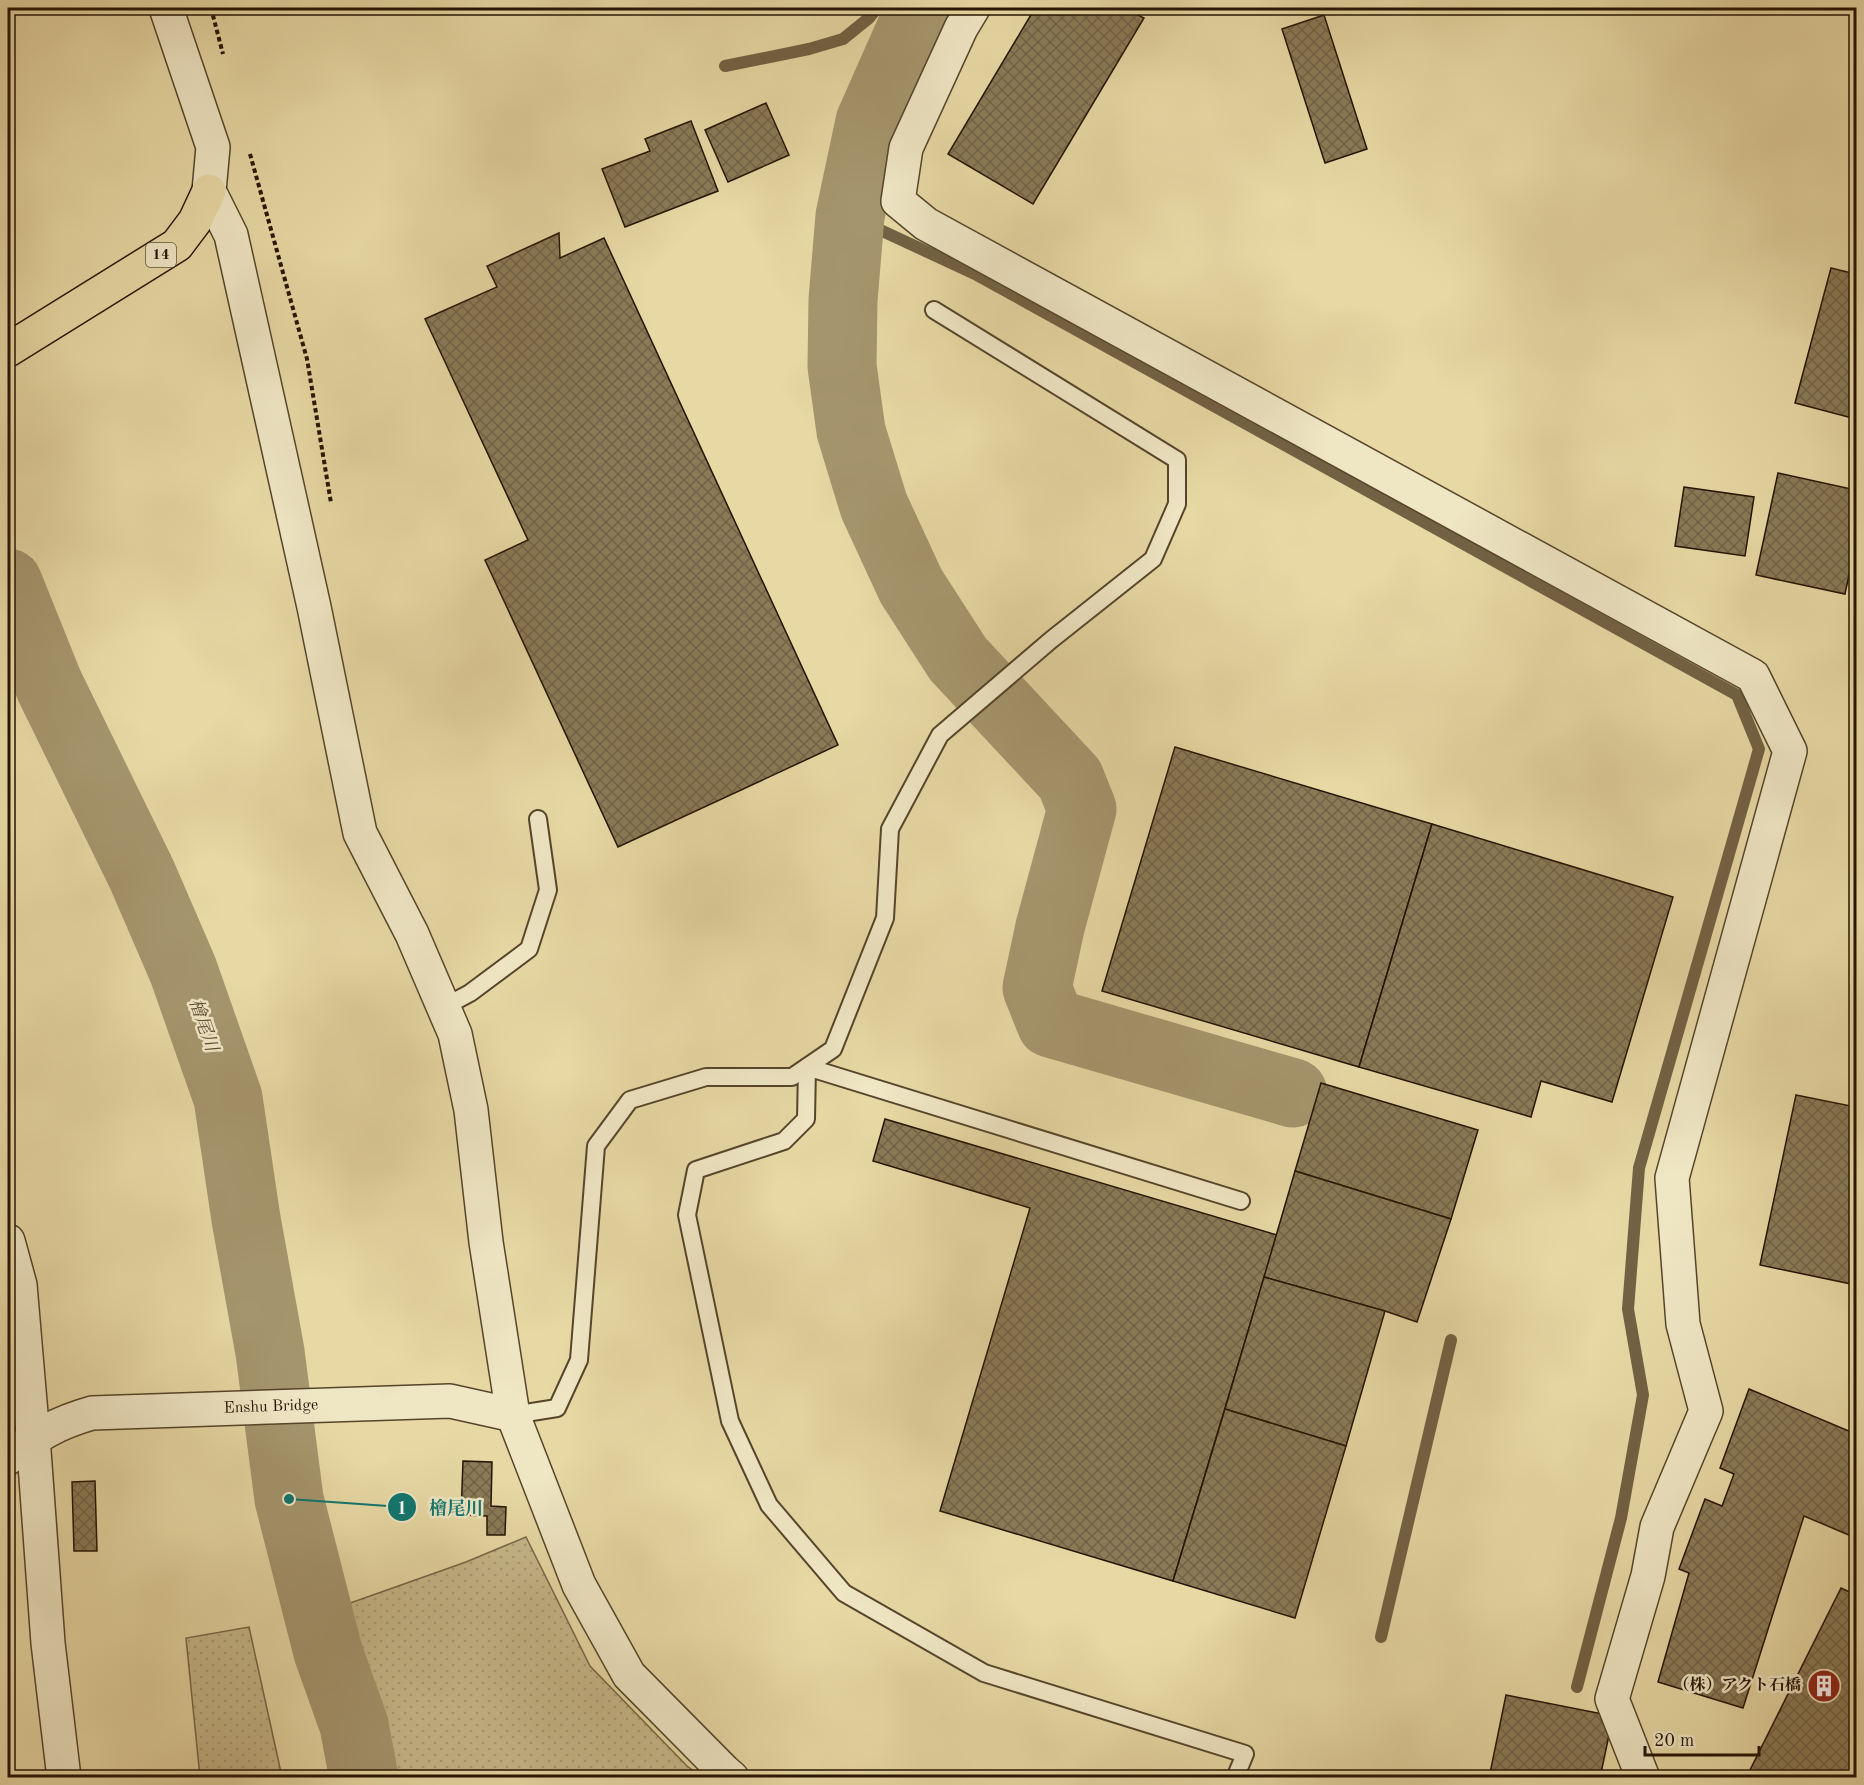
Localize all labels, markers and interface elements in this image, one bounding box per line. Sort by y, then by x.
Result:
road number: 14 [146,243,176,267]
water label: 檜尾川 [186,996,223,1055]
street label: Enshu Bridge [223,1397,319,1417]
callout: 檜尾川 [387,1489,495,1525]
text: 檜尾川 [429,1498,483,1518]
text: 1 [397,1500,407,1518]
building icon: （株）アクト石橋 [1806,1668,1842,1704]
place label: （株）アクト石橋 [1673,1676,1801,1694]
scale bar [1645,1719,1759,1757]
text: 20 m [1654,1732,1694,1750]

